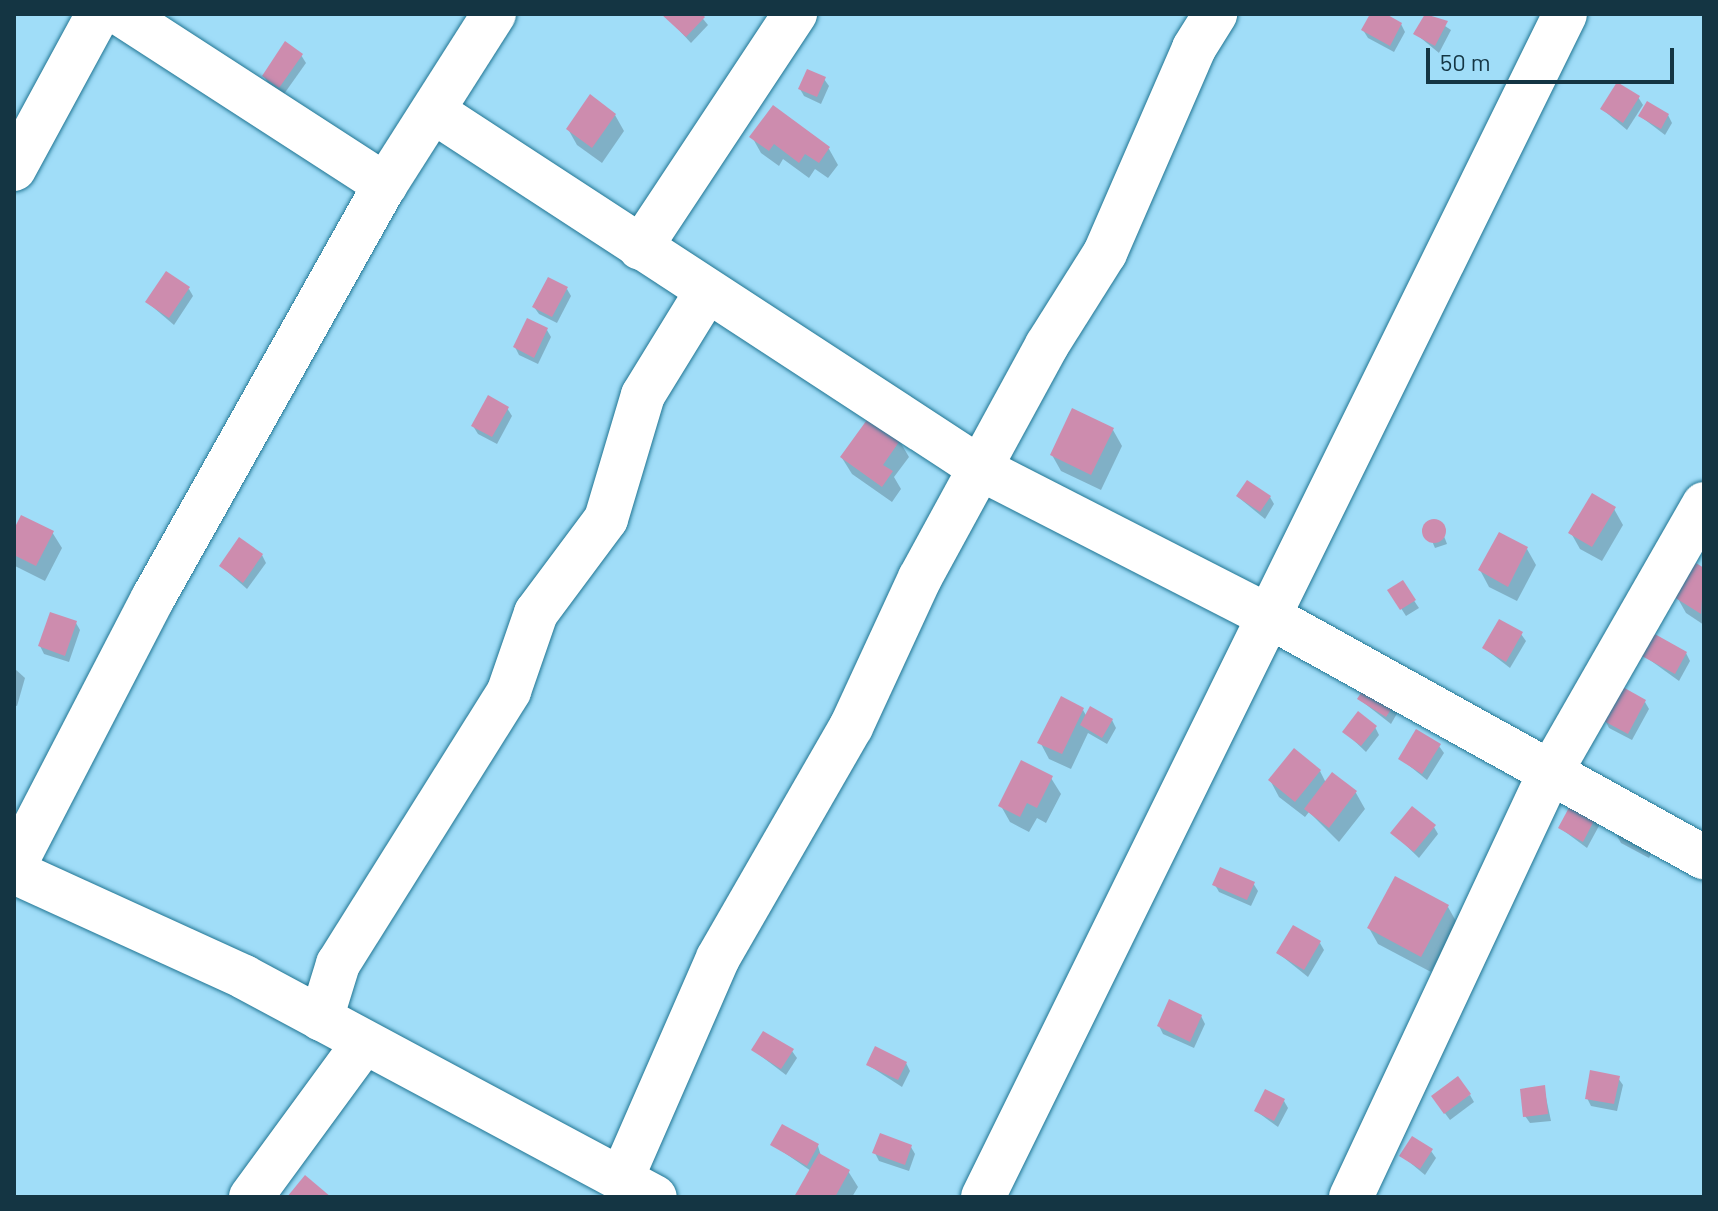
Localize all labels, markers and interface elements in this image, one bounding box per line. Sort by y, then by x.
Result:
scale bar [1430,32,1678,82]
text: 50 m [1440,47,1491,76]

